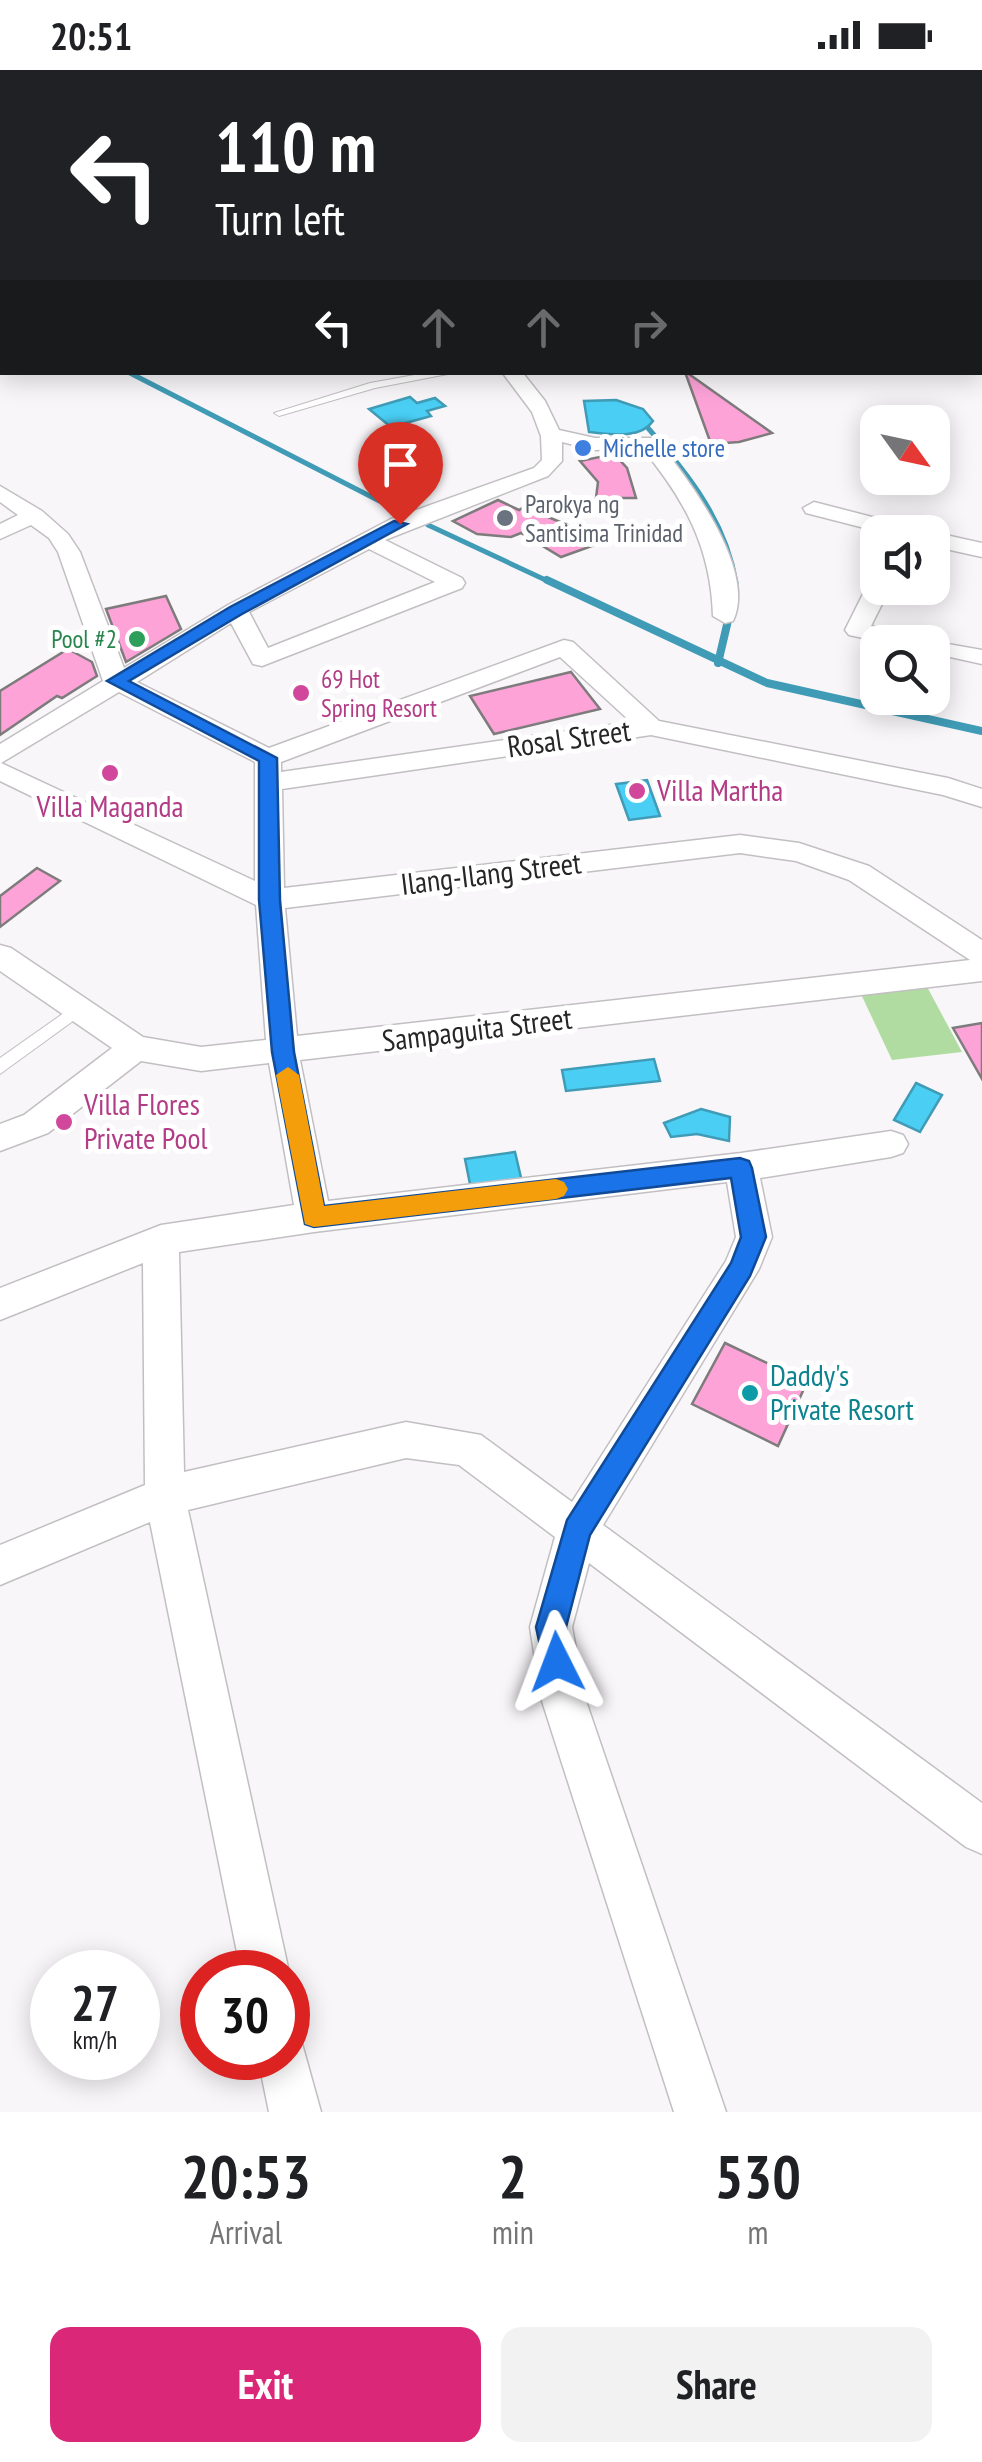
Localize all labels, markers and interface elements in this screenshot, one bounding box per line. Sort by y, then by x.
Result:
text: 20:51 [50,11,132,60]
text: 110 m [215,101,376,191]
icon: left [50,110,180,240]
text: Turn left [215,189,345,247]
icon: left [306,300,361,355]
icon: ahead [411,300,466,355]
icon: ahead [516,300,571,355]
icon: right [621,300,676,355]
north arrow [860,405,950,495]
map controls [860,405,950,715]
pin [358,422,443,525]
place label: Michelle store [603,432,725,464]
icon: arrive [373,437,428,492]
marker: Michelle store [572,437,594,459]
place label: Parokya ng Santisima Trinidad [525,488,683,549]
marker: Parokya ng Santisima Trinidad [494,507,516,529]
button: sound [860,515,950,605]
place label: Pool #2 [51,623,117,655]
button: search [860,625,950,715]
marker: Pool #2 [126,628,148,650]
place label: 69 Hot Spring Resort [321,663,437,724]
marker: 69 Hot Spring Resort [290,682,312,704]
street label: Rosal Street [505,709,634,765]
marker: Villa Maganda [99,762,121,784]
place label: Villa Martha [656,770,783,809]
marker: Villa Martha [626,780,648,802]
place label: Villa Maganda [36,786,183,825]
street label: Ilang-Ilang Street [398,842,584,903]
street label: Sampaguita Street [380,997,575,1059]
place label: Villa Flores Private Pool [83,1084,207,1157]
marker: Villa Flores Private Pool [53,1111,75,1133]
place label: Daddy's Private Resort [770,1355,915,1428]
marker: Daddy's Private Resort [739,1382,761,1404]
position arrow [505,1610,609,1714]
speed limit sign: 30 [180,1950,310,2080]
text: 27 [71,1970,119,2035]
text: km/h [73,2024,117,2056]
text: 20:53 [181,2137,311,2215]
text: 2 [499,2137,527,2215]
text: 530 [715,2137,801,2215]
text: Arrival [210,2211,282,2253]
text: min [492,2211,534,2253]
text: m [747,2211,768,2253]
button: Exit [50,2327,481,2442]
button: Share [501,2327,932,2442]

